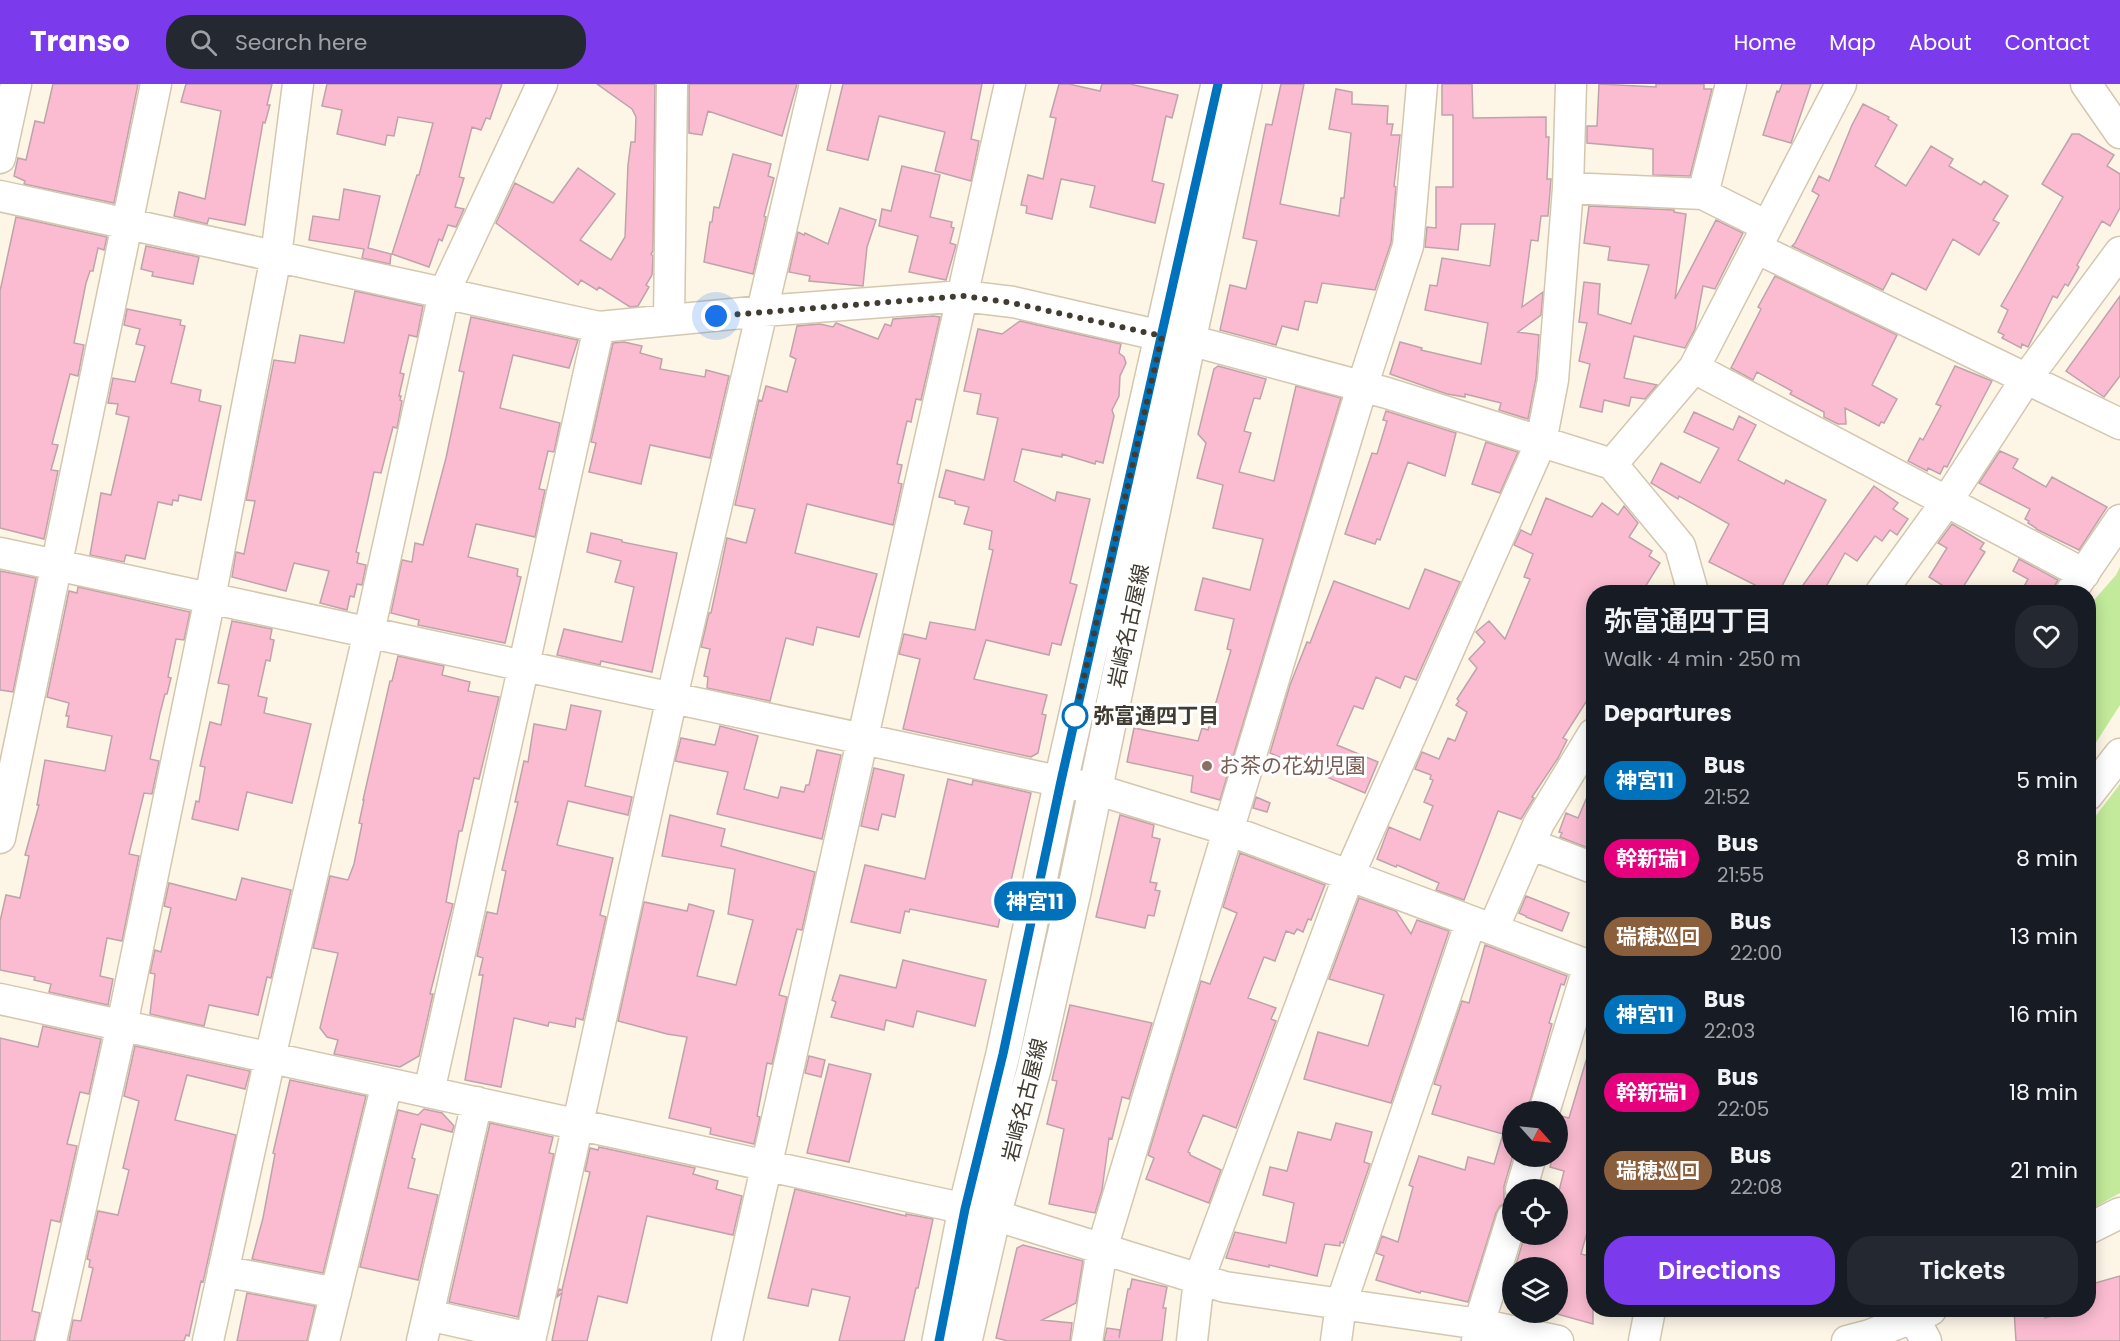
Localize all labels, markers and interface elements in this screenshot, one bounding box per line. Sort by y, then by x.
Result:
search box [166,15,586,69]
text: Transo [30,22,130,61]
icon: search [187,26,220,59]
text: Search here [235,27,367,58]
text: Home [1734,28,1796,57]
text: Map [1829,28,1876,57]
text: About [1909,28,1972,57]
text: Contact [2005,28,2090,57]
your location [701,301,731,331]
street label: 岩崎名古屋線 [1101,561,1156,691]
text: 弥富通四丁目 [1604,602,1772,641]
button: heart [2015,605,2078,668]
text: Walk · 4 min · 250 m [1604,645,1801,673]
text: Departures [1604,698,1732,729]
place label: 弥富通四丁目 [1093,701,1219,730]
marker: 弥富通四丁目 [1062,703,1088,729]
text: Bus [1704,750,1745,781]
place label: お茶の花幼児園 [1219,751,1366,780]
marker: お茶の花幼児園 [1200,759,1214,773]
text: 5 min [2016,765,2078,796]
text: 神宮11 [1616,766,1674,795]
text: 21:52 [1704,783,1750,811]
text: Bus [1717,828,1759,859]
text: 8 min [2016,843,2078,874]
text: 幹新瑞1 [1616,844,1687,873]
text: 21:55 [1717,861,1764,889]
line badge: 神宮11 [993,882,1077,920]
text: 神宮11 [1006,887,1064,916]
text: Bus [1730,906,1772,937]
text: 13 min [2010,921,2078,952]
text: 瑞穂巡回 [1616,922,1700,951]
text: 22:00 [1730,939,1782,967]
text: Bus [1704,984,1745,1015]
text: 16 min [2009,999,2078,1030]
text: 神宮11 [1616,1000,1674,1029]
text: 22:03 [1704,1017,1755,1045]
street label: 岩崎名古屋線 [995,1035,1054,1165]
text: Bus [1717,1062,1759,1093]
text: 18 min [2009,1077,2078,1108]
text: 幹新瑞1 [1616,1078,1687,1107]
text: 22:05 [1717,1095,1769,1123]
north arrow [1502,1101,1568,1167]
map controls [1502,1101,1568,1323]
text: Bus [1730,1140,1772,1171]
text: 21 min [2010,1155,2078,1186]
text: 瑞穂巡回 [1616,1156,1700,1185]
text: 22:08 [1730,1173,1782,1201]
button: locate [1502,1179,1568,1245]
button: Directions [1604,1236,1835,1305]
button: Tickets [1847,1236,2078,1305]
button: layers [1502,1257,1568,1323]

